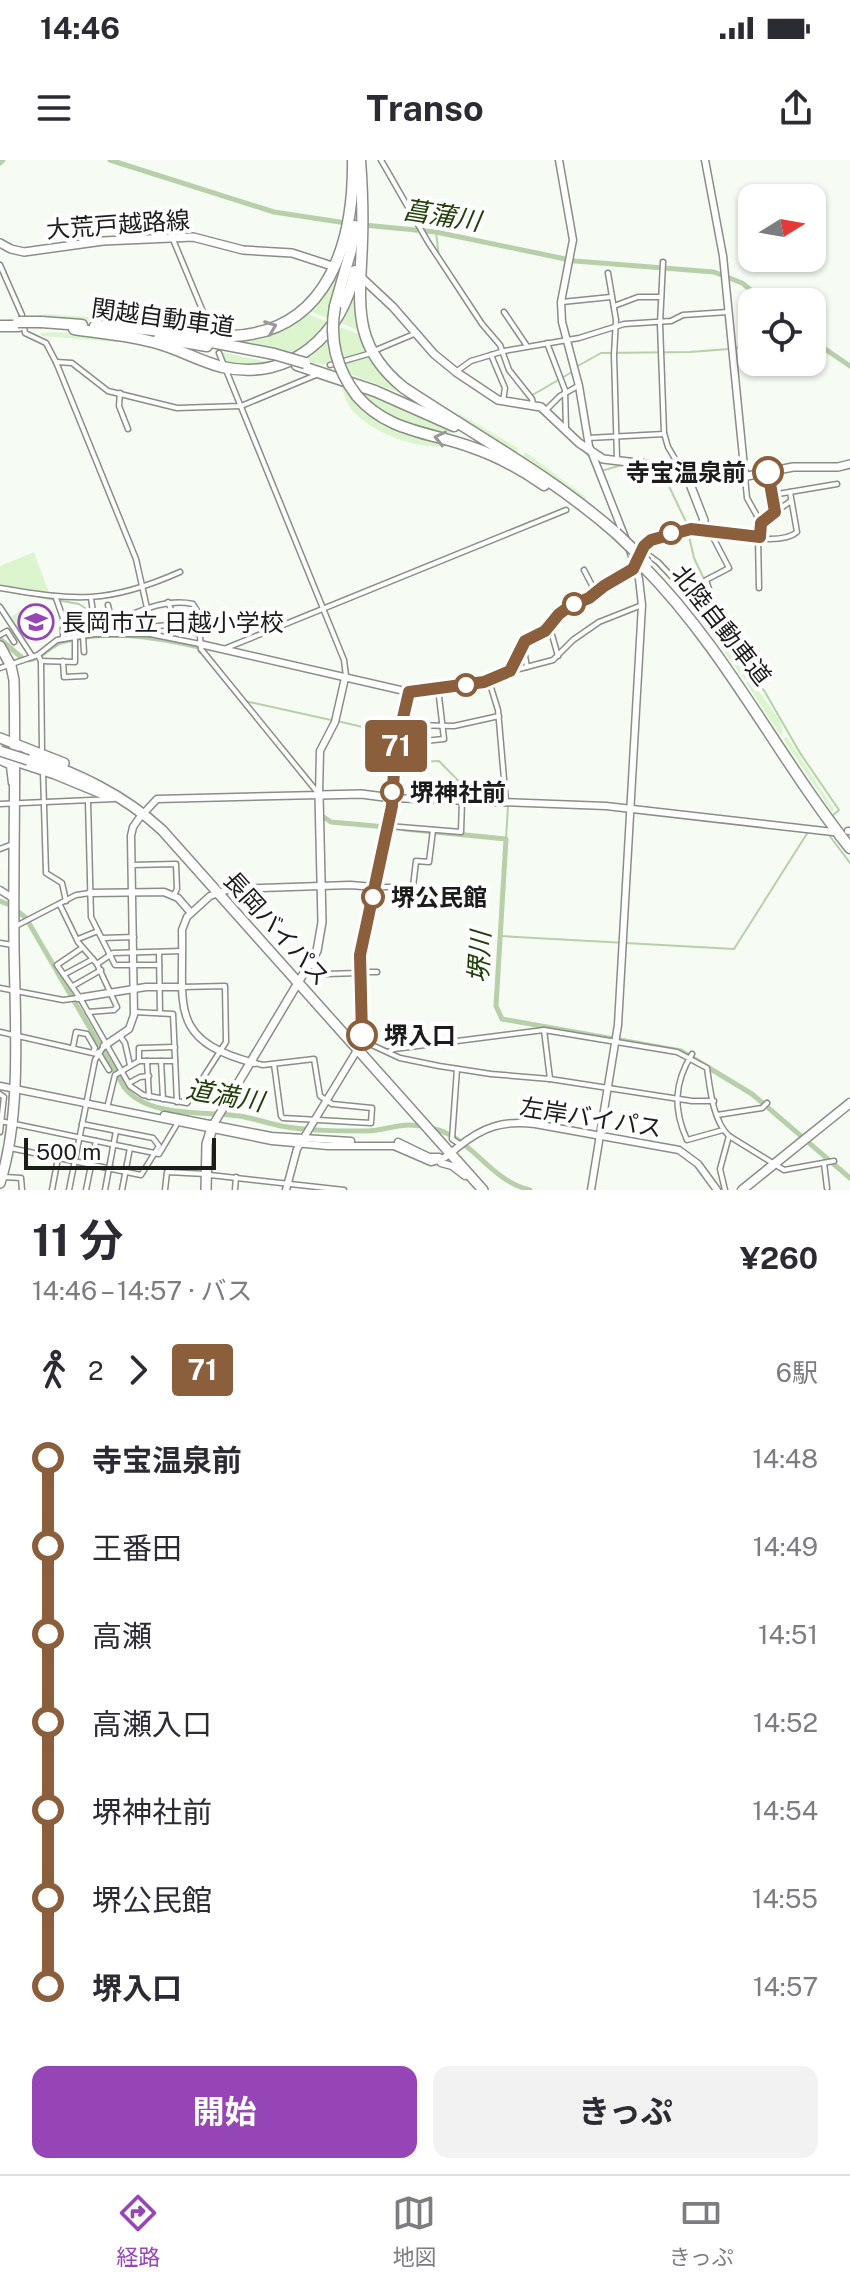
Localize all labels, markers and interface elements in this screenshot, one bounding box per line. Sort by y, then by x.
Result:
text: 14:46 [40,10,120,46]
icon: menu [32,86,76,130]
icon: share [774,86,818,130]
text: Transo [366,87,484,129]
north arrow [738,184,826,272]
map controls [738,184,826,376]
water label: 菖蒲川 [401,194,486,237]
street label: 大荒戸越路線 [45,205,191,243]
button: locate [738,288,826,376]
street label: 関越自動車道 [90,293,236,341]
one-way arrow [263,320,277,337]
one-way arrow [434,430,447,447]
marker: 寺宝温泉前 [753,457,783,487]
place label: 寺宝温泉前 [626,458,746,486]
unlabelled marker [660,522,682,544]
street label: 北陸自動車道 [667,560,777,690]
unlabelled marker [563,593,585,615]
school or university icon: 長岡市立 日越小学校 [17,603,55,641]
place label: 長岡市立 日越小学校 [62,608,284,636]
unlabelled marker [455,674,477,696]
line badge: 71 [360,720,432,772]
text: 71 [381,729,411,762]
place label: 堺神社前 [410,778,506,806]
marker: 堺神社前 [381,781,403,803]
street label: 長岡バイパス [219,865,335,991]
place label: 堺公民館 [391,883,487,911]
marker: 堺公民館 [362,886,384,908]
water label: 堺川 [462,927,496,984]
marker: 堺入口 [347,1020,377,1050]
place label: 堺入口 [384,1021,456,1049]
water label: 道満川 [184,1073,269,1118]
street label: 左岸バイパス [518,1092,664,1142]
scale bar [24,1134,216,1170]
text: 500 m [36,1139,101,1165]
text: 11 分 [32,1214,124,1266]
text: ¥260 [740,1240,818,1276]
text: 14:46 – 14:57 · バス [32,1275,253,1306]
icon: walk [32,1348,76,1392]
icon: forward [116,1348,160,1392]
text: 71 [188,1353,217,1386]
text: 2 [88,1355,104,1386]
text: 6駅 [776,1357,818,1388]
text: 寺宝温泉前 [92,1442,242,1478]
text: 14:48 [752,1443,818,1474]
text: 王番田 [92,1530,182,1566]
text: 14:49 [753,1531,818,1562]
text: 高瀬 [92,1618,152,1654]
text: 14:51 [758,1619,818,1650]
text: 高瀬入口 [92,1706,212,1742]
text: 14:52 [753,1707,818,1738]
text: 堺神社前 [92,1794,212,1830]
text: 14:54 [752,1795,818,1826]
text: 堺公民館 [92,1882,212,1918]
text: 14:55 [752,1883,818,1914]
text: 堺入口 [92,1970,182,2006]
text: 14:57 [753,1971,818,2002]
button: 開始 [32,2066,417,2158]
button: きっぷ [433,2066,818,2158]
tab: 経路 [116,2191,160,2271]
tab: 地図 [392,2191,436,2271]
tab: きっぷ [669,2191,734,2271]

